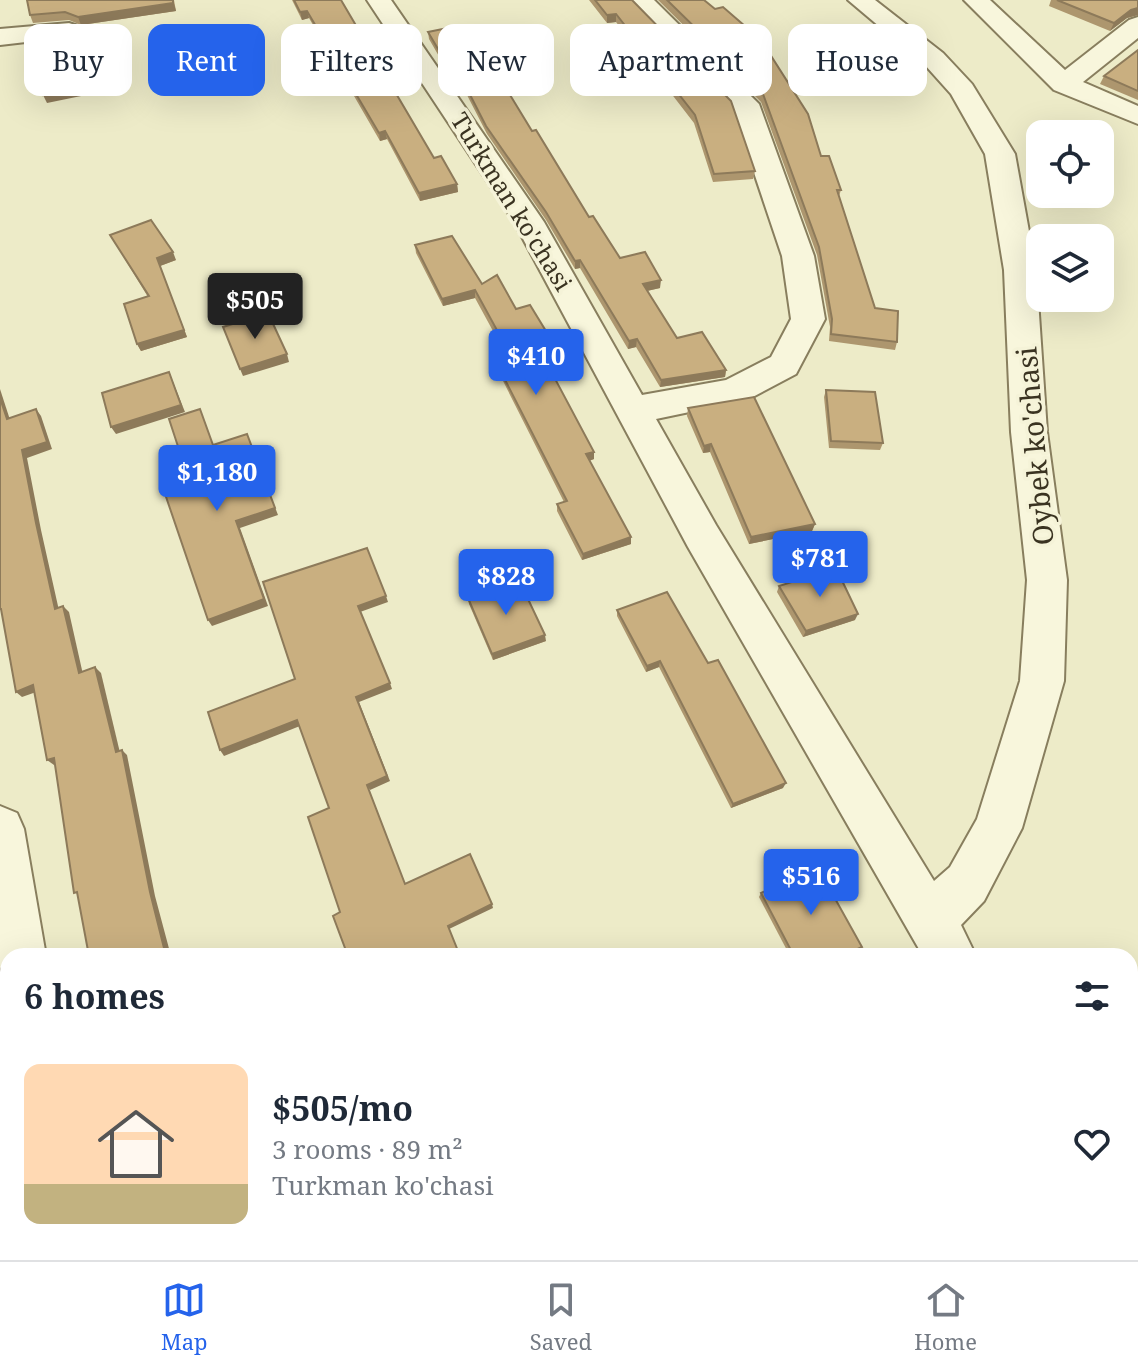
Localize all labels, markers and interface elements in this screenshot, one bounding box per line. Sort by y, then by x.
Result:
chip: Buy [24,24,132,96]
chip: Rent [148,24,265,96]
chip: Filters [281,24,422,96]
chip: New [438,24,554,96]
chip: Apartment [570,24,772,96]
chip: House [788,24,927,96]
street label: Turkman ko'chasi [444,106,581,297]
map controls [1026,120,1114,312]
button: locate [1026,120,1114,208]
button: layers [1026,224,1114,312]
pin: $505 [208,273,302,341]
text: $505 [226,281,284,317]
pin: $410 [489,329,583,397]
text: $410 [507,337,565,373]
street label: Oybek ko'chasi [1006,345,1062,547]
pin: $1,180 [152,445,282,513]
text: $1,180 [176,453,258,489]
pin: $781 [773,531,867,599]
text: $781 [791,539,849,575]
pin: $828 [459,549,553,617]
text: $828 [477,557,535,593]
pin: $516 [764,849,858,917]
text: $516 [782,857,840,893]
text: 6 homes [24,973,165,1019]
icon: filters [1070,974,1114,1018]
text: $505/mo [272,1085,413,1131]
icon: home [88,1096,184,1192]
icon: heart [1070,1122,1114,1166]
text: 3 rooms · 89 m² [272,1131,463,1167]
text: Turkman ko'chasi [272,1167,494,1203]
tab: Map [161,1278,208,1356]
tab: Saved [530,1278,592,1356]
tab: Home [914,1278,977,1356]

